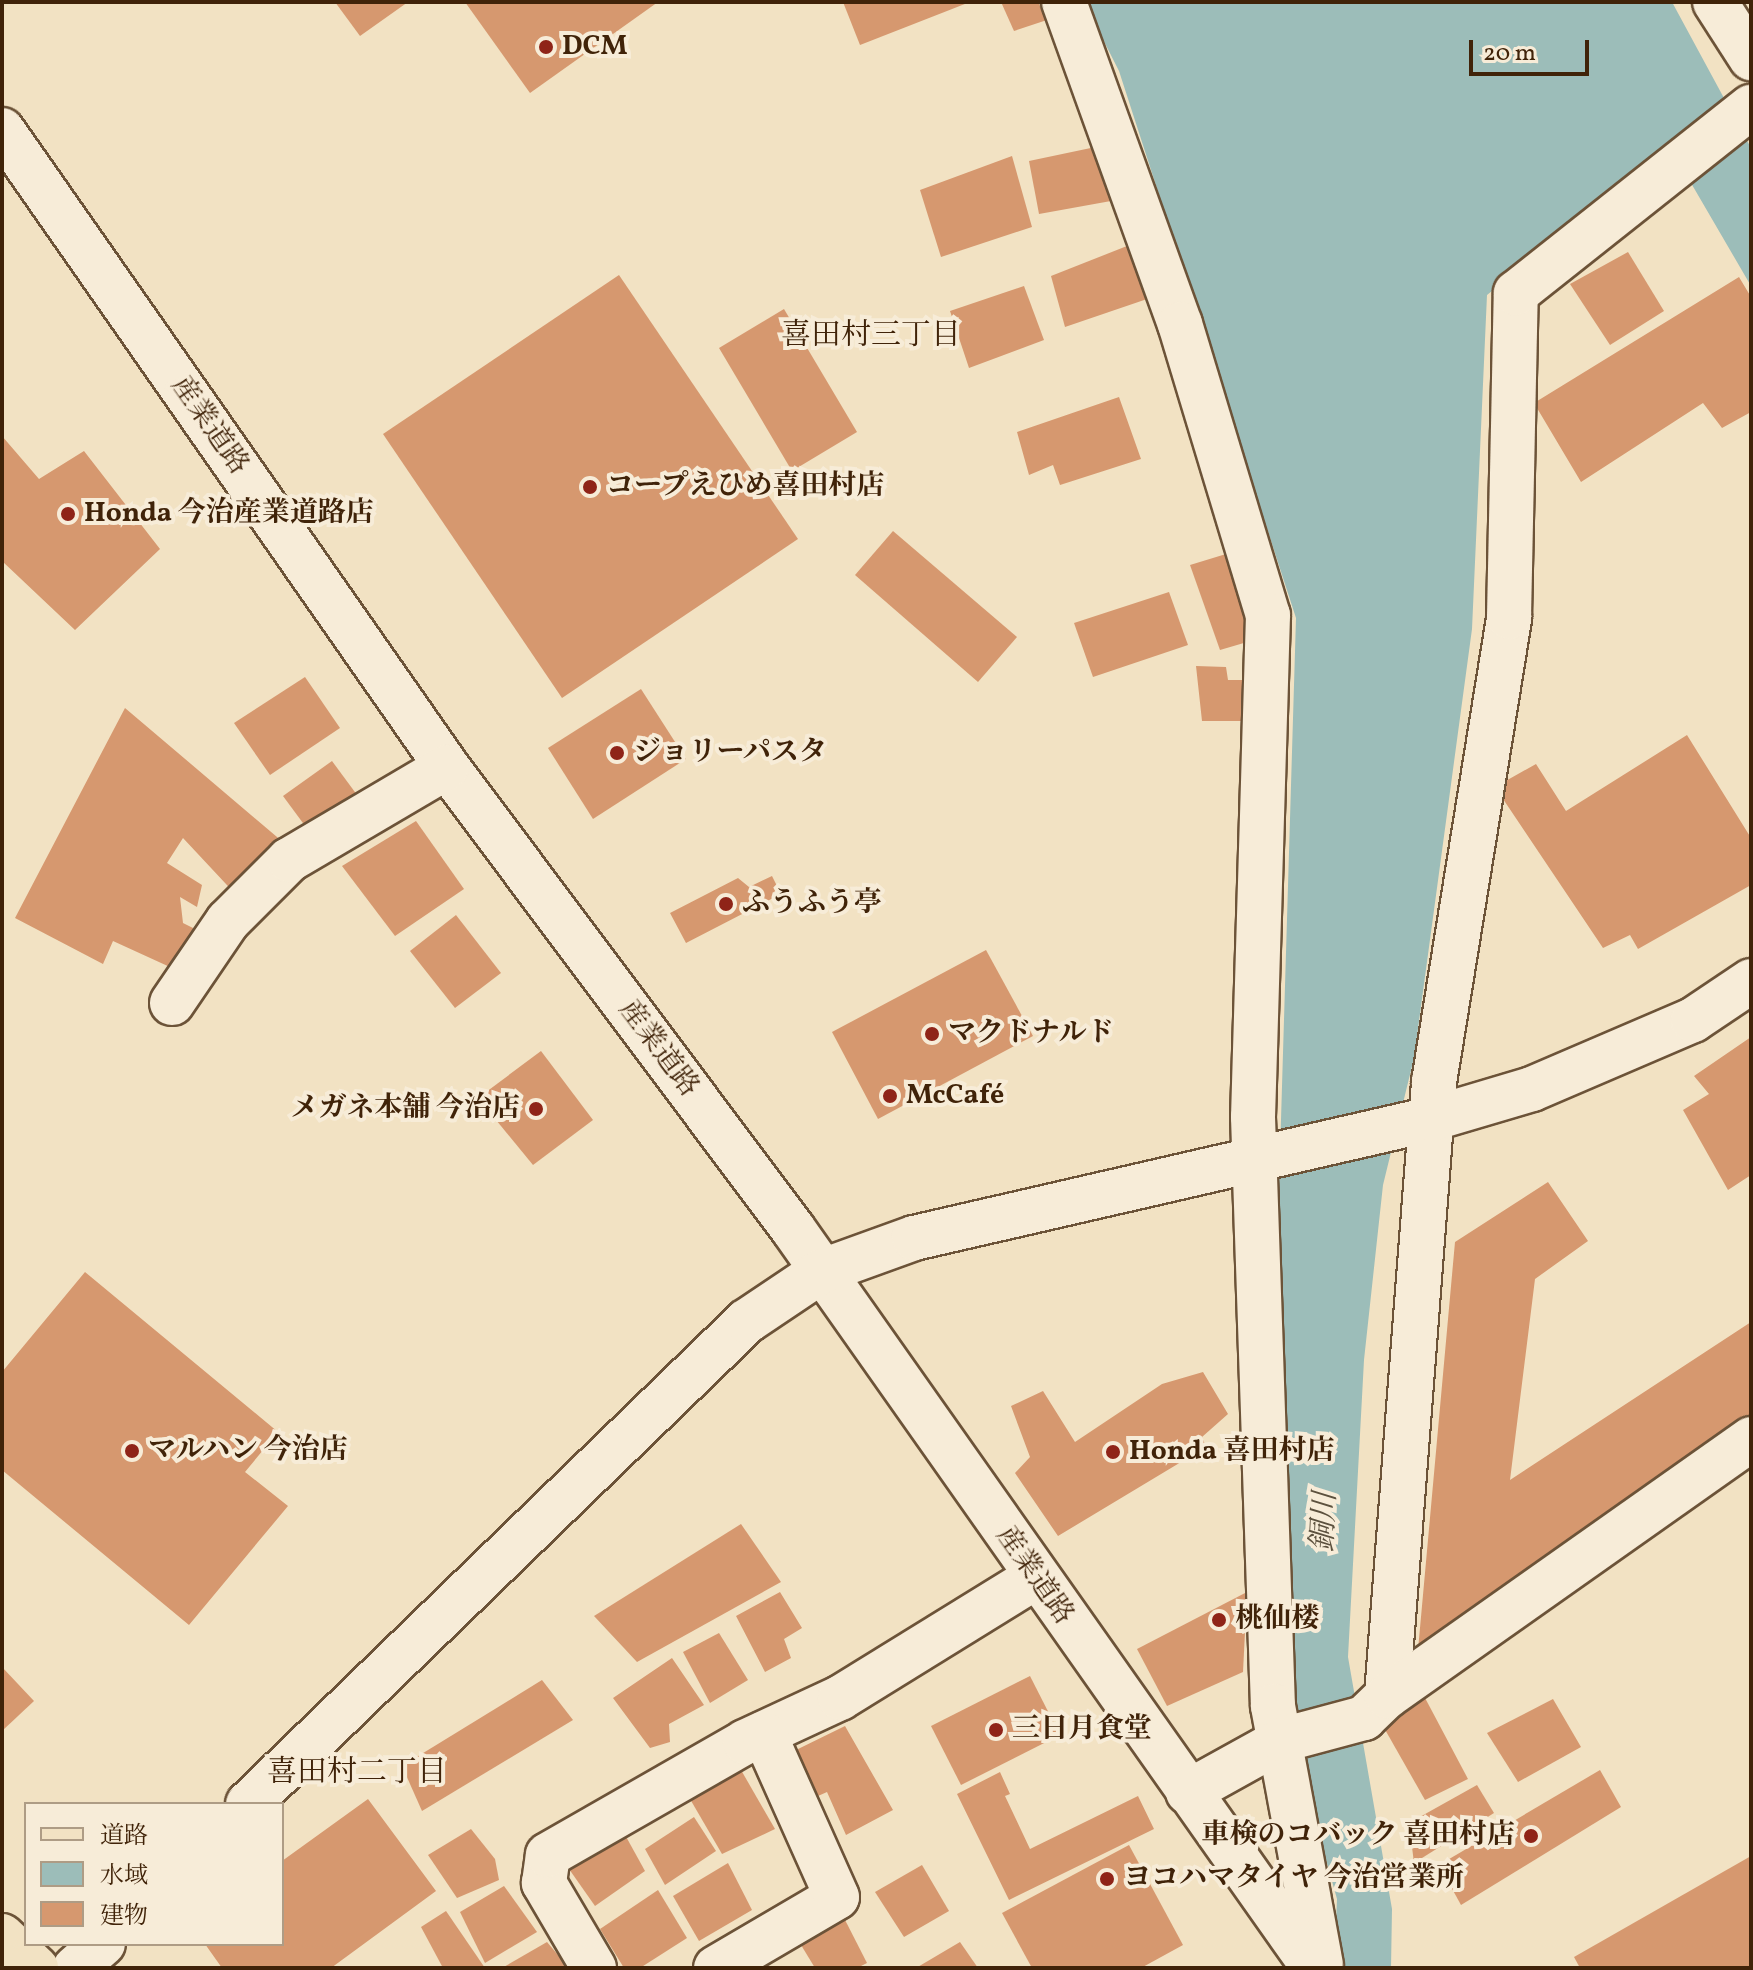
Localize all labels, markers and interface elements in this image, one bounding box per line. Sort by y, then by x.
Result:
scale bar [1473,24,1593,74]
place label: DCM [562,30,628,64]
text: 20 m [1483,37,1536,71]
marker: DCM [537,38,555,56]
district label: 喜田村三丁目 [781,318,961,354]
street label: 産業道路 [163,370,255,482]
place label: コープえひめ喜田村店 [606,470,886,504]
marker: コープえひめ喜田村店 [581,478,599,496]
place label: Honda 今治産業道路店 [84,497,374,531]
marker: Honda 今治産業道路店 [59,505,77,523]
place label: ジョリーパスタ [633,736,829,770]
marker: ジョリーパスタ [608,744,626,762]
place label: ふうふう亭 [742,887,882,921]
marker: ふうふう亭 [717,895,735,913]
street label: 産業道路 [611,994,705,1104]
place label: マクドナルド [948,1017,1116,1051]
marker: マクドナルド [923,1025,941,1043]
place label: McCafé [906,1079,1004,1113]
marker: McCafé [881,1087,899,1105]
place label: メガネ本舗 今治店 [290,1092,520,1126]
marker: メガネ本舗 今治店 [527,1100,545,1118]
place label: マルハン 今治店 [148,1434,350,1468]
place label: Honda 喜田村店 [1129,1435,1335,1469]
marker: マルハン 今治店 [123,1442,141,1460]
marker: Honda 喜田村店 [1104,1443,1122,1461]
water label: 銅川 [1305,1491,1345,1553]
street label: 産業道路 [988,1520,1080,1632]
place label: 桃仙楼 [1235,1603,1319,1637]
marker: 桃仙楼 [1210,1611,1228,1629]
place label: 三日月食堂 [1012,1713,1152,1747]
marker: 三日月食堂 [987,1721,1005,1739]
district label: 喜田村二丁目 [267,1755,447,1791]
legend [24,1802,284,1946]
place label: 車検のコバック 喜田村店 [1201,1819,1515,1853]
text: 道路 [100,1820,148,1854]
marker: 車検のコバック 喜田村店 [1522,1827,1540,1845]
text: 水域 [100,1860,148,1894]
place label: ヨコハマタイヤ 今治営業所 [1123,1862,1465,1896]
marker: ヨコハマタイヤ 今治営業所 [1098,1870,1116,1888]
text: 建物 [100,1900,148,1934]

